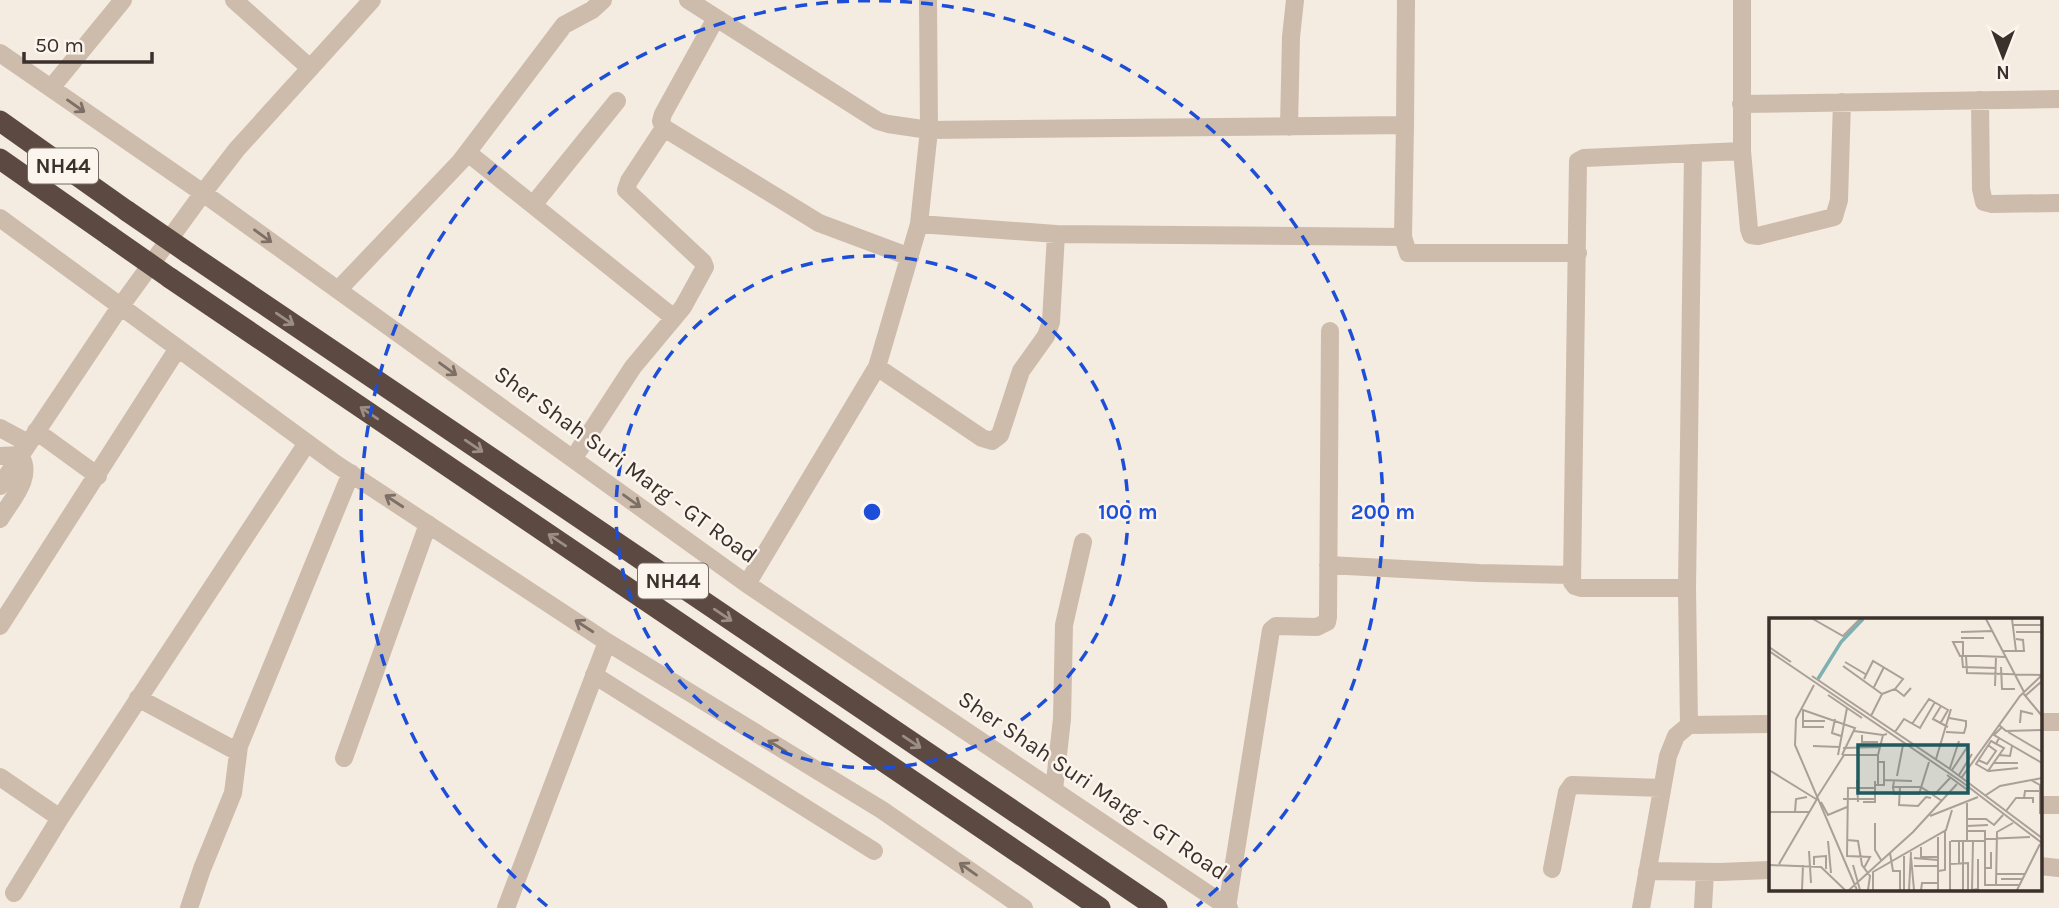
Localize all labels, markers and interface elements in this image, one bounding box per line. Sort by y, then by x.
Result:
scale bar [24,21,152,65]
north arrow [1968,21,2038,91]
text: 50 m [35,33,84,57]
text: N [1996,61,2010,83]
one-way arrow [66,99,85,113]
road number: NH44 [28,148,98,184]
one-way arrow [253,229,272,243]
one-way arrow [275,312,295,326]
street label: Sher Shah Suri Marg - GT Road [489,360,762,569]
one-way arrow [438,361,457,376]
one-way arrow [359,405,379,419]
one-way arrow [464,439,483,453]
one-way arrow [384,494,404,508]
one-way arrow [622,494,641,509]
centre of rings [860,500,884,524]
text: 100 m [1098,500,1158,524]
text: 200 m [1351,500,1415,524]
one-way arrow [548,533,567,547]
road number: NH44 [638,564,708,598]
one-way arrow [713,608,733,622]
inset map [1769,618,2042,890]
one-way arrow [574,619,594,633]
street label: Sher Shah Suri Marg - GT Road [953,685,1232,886]
one-way arrow [902,735,921,749]
one-way arrow [768,738,788,752]
one-way arrow [959,862,978,876]

